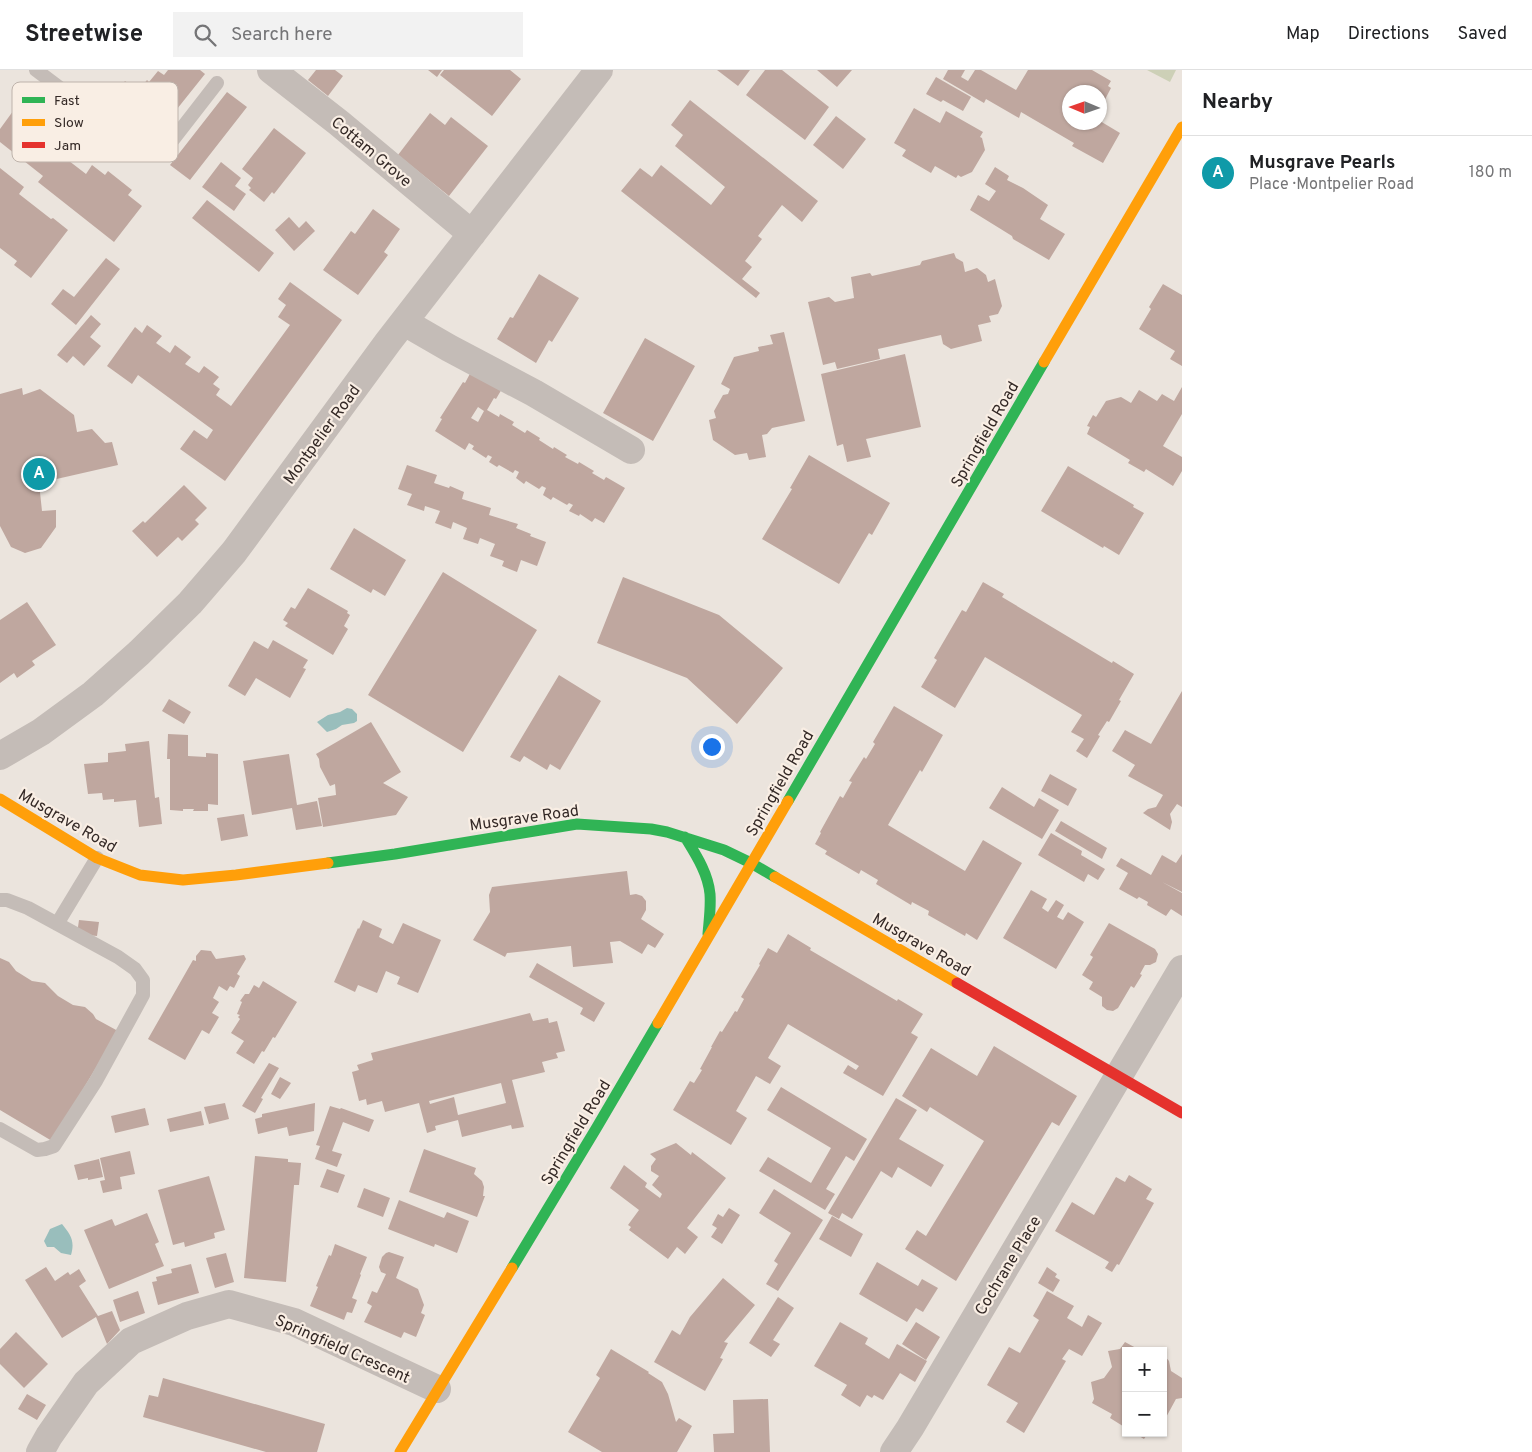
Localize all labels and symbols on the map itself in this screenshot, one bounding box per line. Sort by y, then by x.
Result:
legend [12,82,178,162]
north arrow [1062,85,1107,130]
text: Fast [54,93,80,110]
street label: Cottam Grove [326,113,415,192]
text: Slow [54,115,84,132]
text: Jam [54,138,81,155]
street label: Springfield Road [947,378,1024,492]
street label: Montpelier Road [280,382,365,489]
pin: A [23,455,55,493]
street label: Springfield Road [742,727,819,841]
your location [699,734,725,760]
street label: Musgrave Road [14,786,120,858]
street label: Musgrave Road [468,801,580,837]
street label: Musgrave Road [868,910,974,982]
street label: Springfield Road [537,1077,616,1189]
street label: Cochrane Place [971,1213,1046,1319]
street label: Springfield Crescent [272,1311,413,1389]

